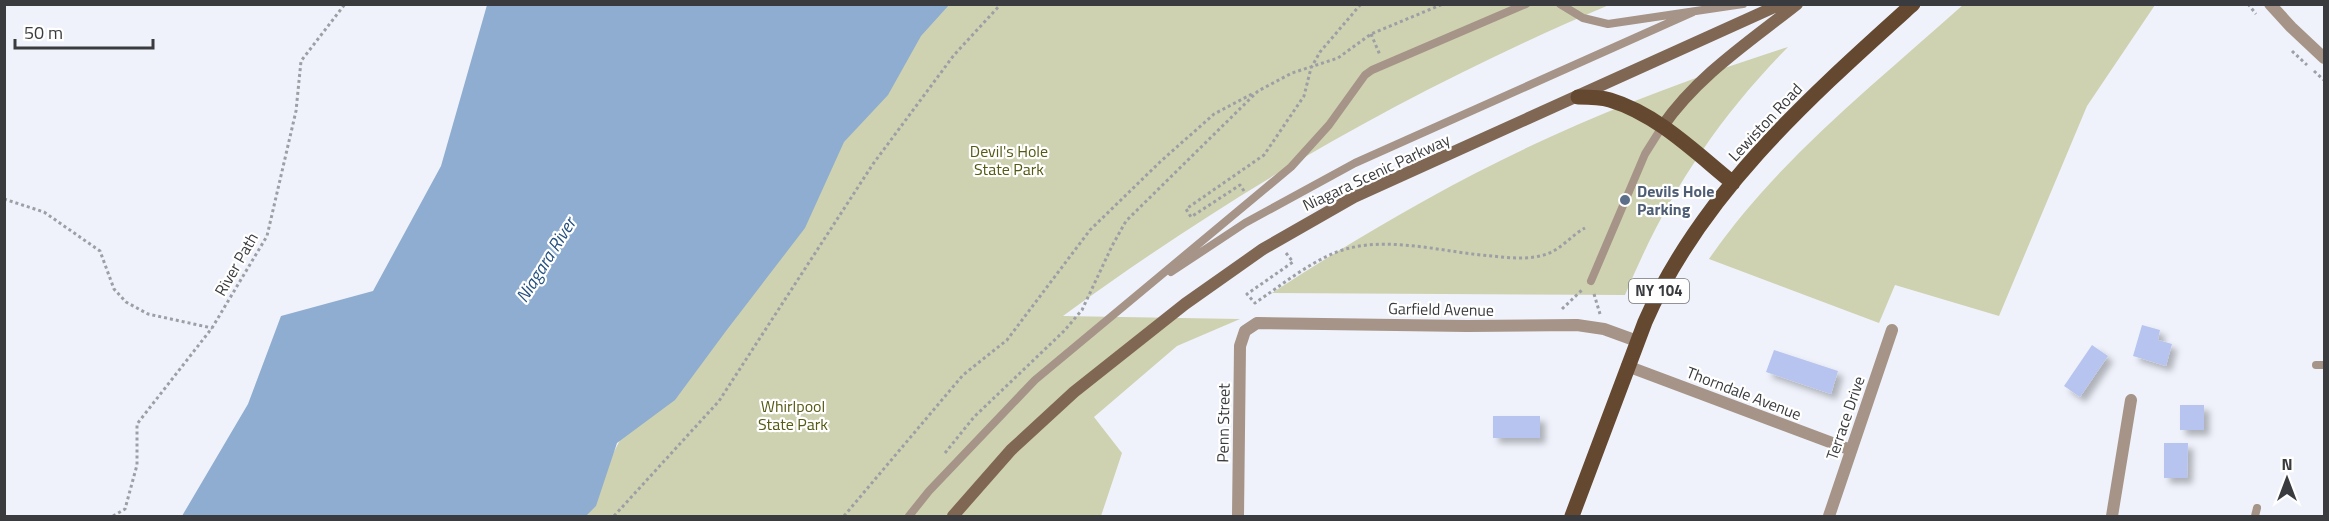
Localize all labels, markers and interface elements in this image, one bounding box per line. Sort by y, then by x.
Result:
scale bar [15,12,153,50]
text: 50 m [24,19,63,46]
street label: Lewiston Road [1722,77,1808,167]
street label: Niagara Scenic Parkway [1298,127,1454,217]
park label: Devil's Hole State Park [970,139,1048,181]
place label: Devils Hole Parking [1637,179,1715,221]
marker: Devils Hole Parking [1618,193,1632,207]
water label: Niagara River [509,210,584,307]
street label: River Path [208,228,264,300]
road number: NY 104 [1629,279,1689,303]
street label: Garfield Avenue [1388,296,1494,322]
street label: Thorndale Avenue [1683,360,1805,426]
street label: Terrace Drive [1819,373,1871,463]
street label: Penn Street [1210,383,1236,463]
park label: Whirlpool State Park [758,394,828,436]
north arrow [2257,449,2317,509]
text: N [2281,452,2293,476]

